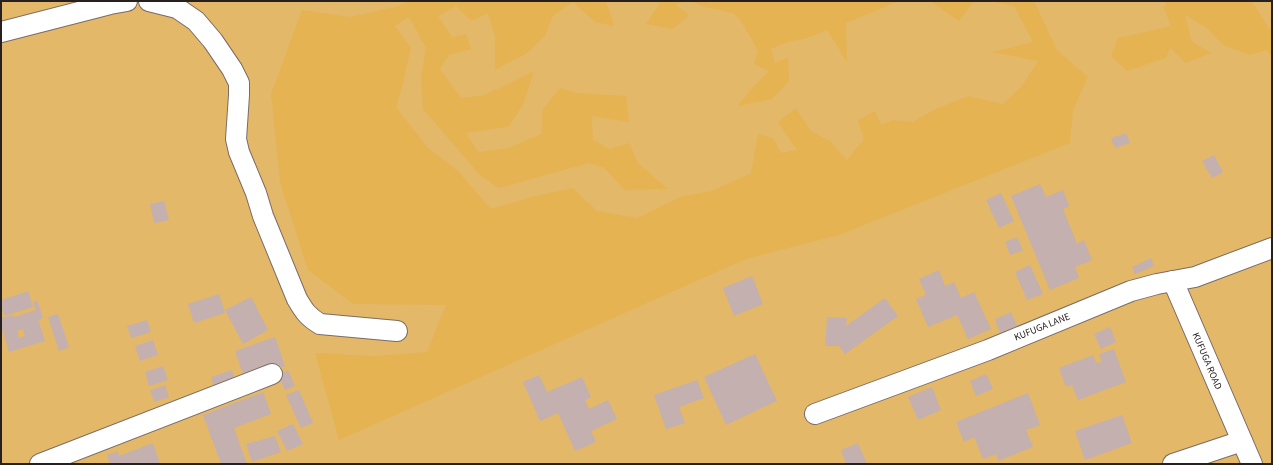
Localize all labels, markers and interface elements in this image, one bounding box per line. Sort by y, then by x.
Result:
street label: KUFUGA LANE [1012,309,1072,345]
street label: KUFUGA ROAD [1189,330,1225,392]

